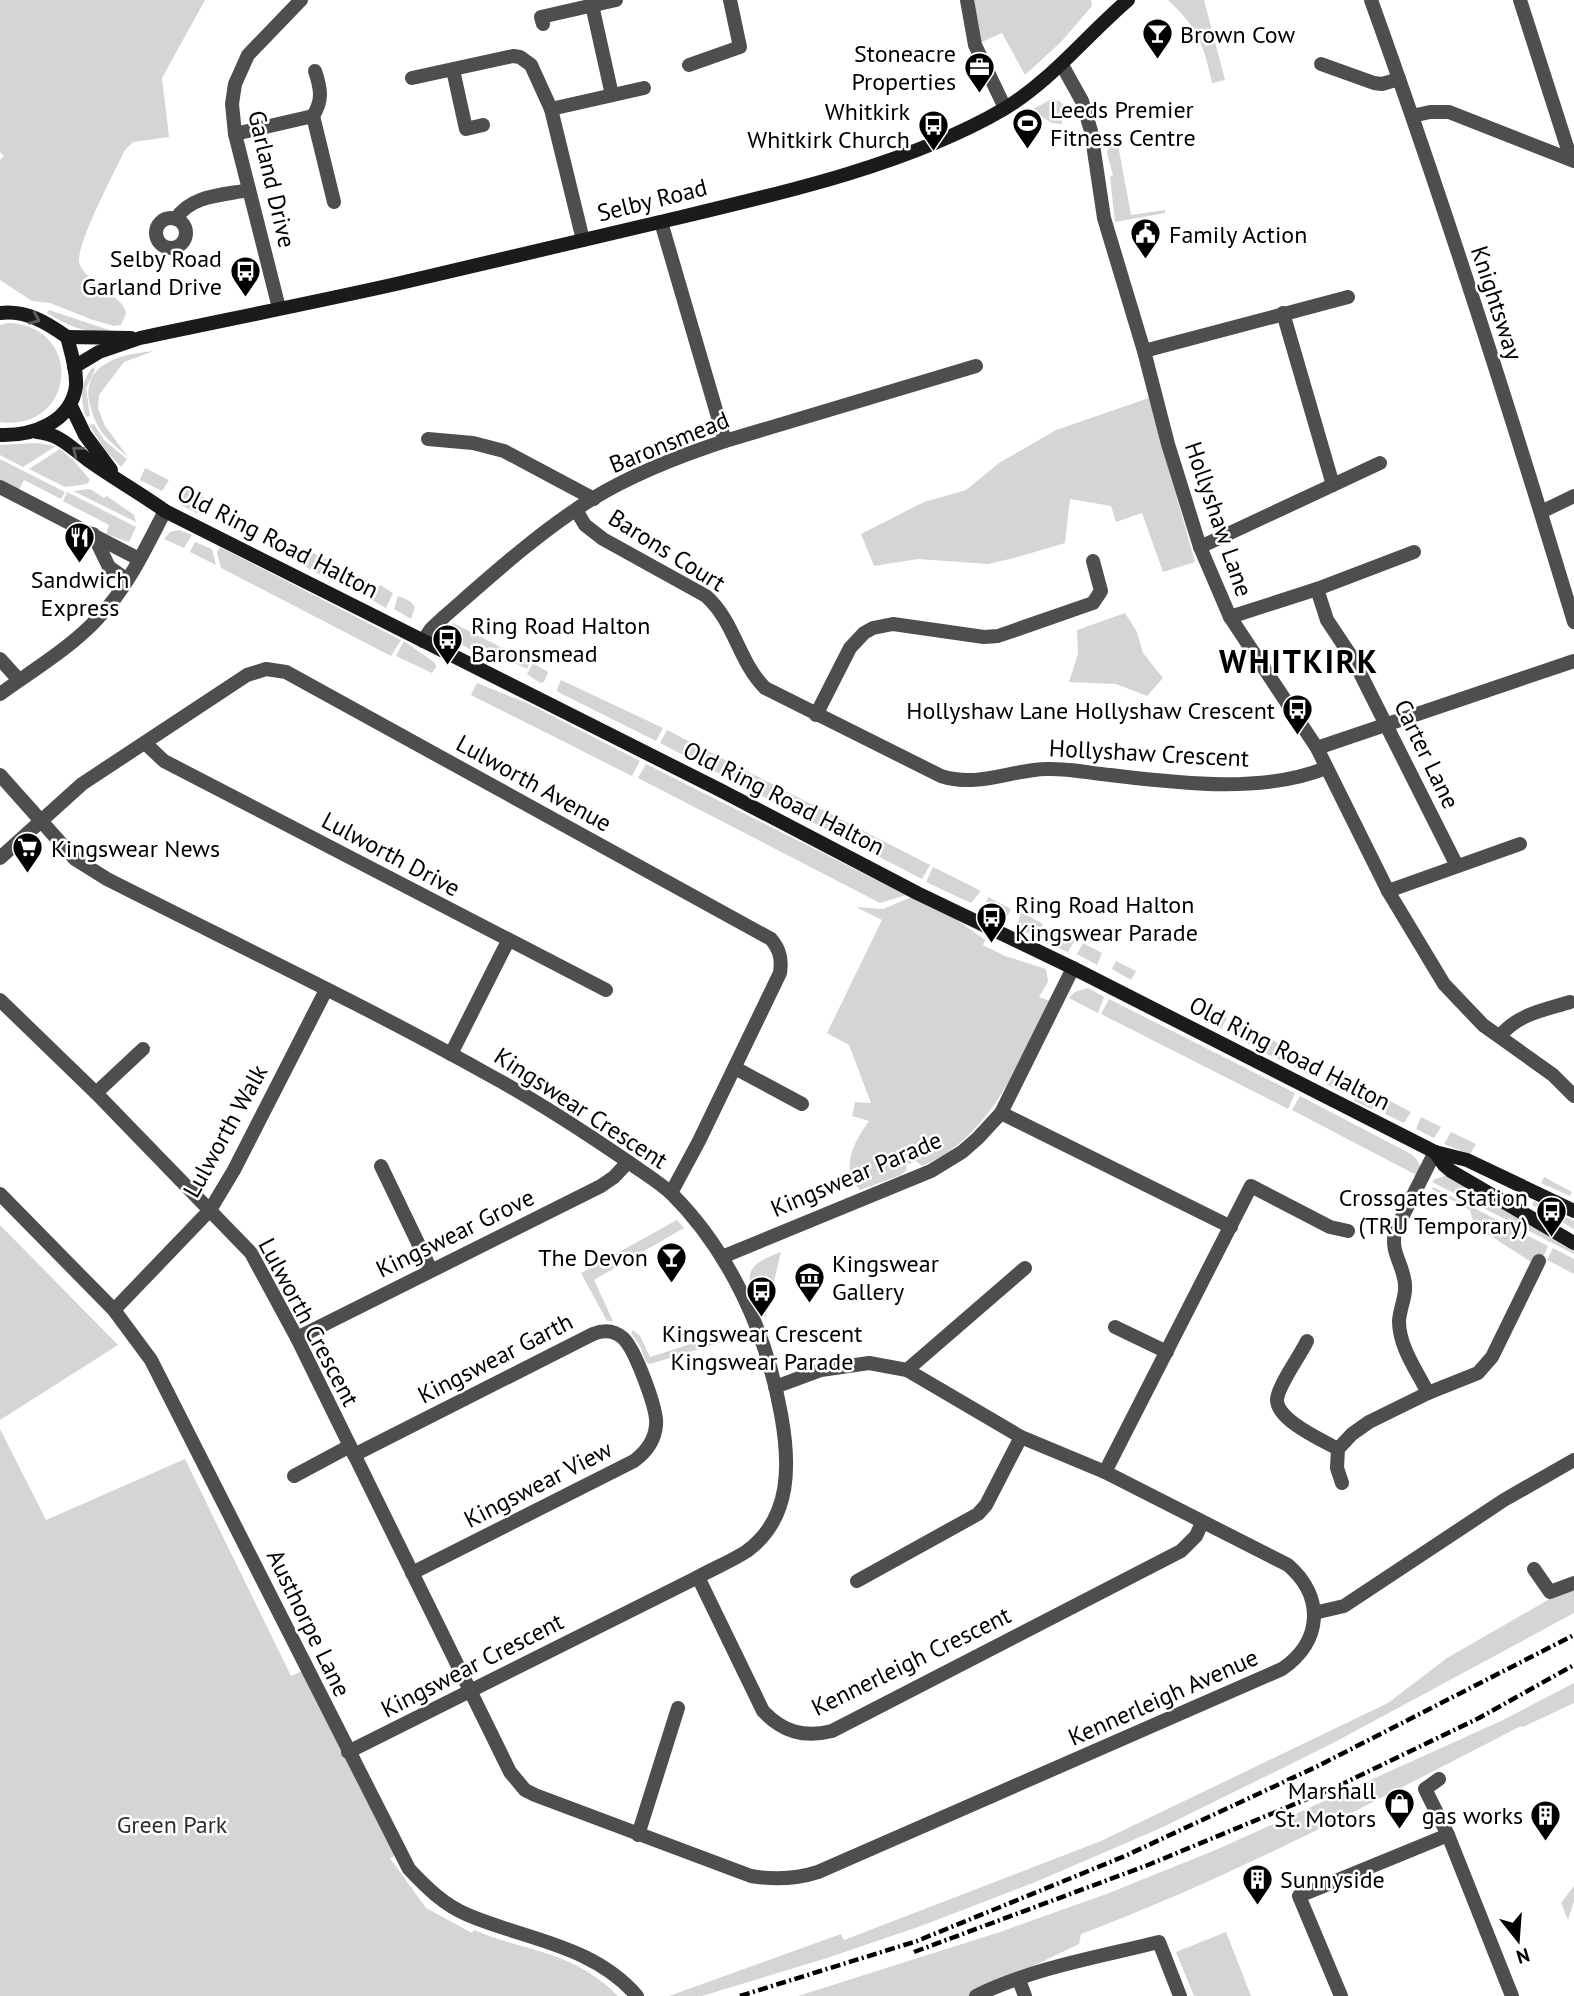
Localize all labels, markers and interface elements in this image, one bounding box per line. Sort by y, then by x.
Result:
bar icon: Brown Cow [1140,17,1174,61]
place label: Brown Cow [1180,19,1295,50]
place label: Stoneacre Properties [851,38,956,97]
office icon: Stoneacre Properties [962,50,996,94]
place label: Leeds Premier Fitness Centre [1050,94,1196,153]
place label: Whitkirk Whitkirk Church [747,96,910,155]
sports icon: Leeds Premier Fitness Centre [1010,106,1044,150]
street label: Garland Drive [241,107,303,251]
bus stop icon: Whitkirk Whitkirk Church [916,108,950,152]
street label: Selby Road [594,171,710,229]
public building icon: Family Action [1129,217,1163,261]
place label: Family Action [1169,219,1307,250]
street label: Knightsway [1464,242,1530,364]
place label: Selby Road Garland Drive [82,243,222,302]
bus stop icon: Selby Road Garland Drive [228,255,262,299]
one-way arrow [28,311,40,325]
street label: Baronsmead [604,404,734,480]
street label: Hollyshaw Lane [1178,437,1260,601]
one-way arrow [73,447,86,459]
street label: Old Ring Road Halton [172,477,384,605]
street label: Barons Court [603,502,731,598]
restaurant icon: Sandwich Express [63,520,97,564]
place label: Sandwich Express [31,564,129,623]
place label: Ring Road Halton Baronsmead [471,610,650,669]
bus stop icon: Ring Road Halton Baronsmead [431,622,465,666]
district label: WHITKIRK [1219,640,1379,682]
bus stop icon: Hollyshaw Lane Hollyshaw Crescent [1281,693,1315,737]
street label: Carter Lane [1387,694,1467,814]
place label: Hollyshaw Lane Hollyshaw Crescent [906,695,1275,726]
street label: Lulworth Avenue [451,728,617,838]
street label: Hollyshaw Crescent [1048,732,1250,774]
street label: Old Ring Road Halton [678,734,890,862]
street label: Lulworth Drive [316,805,466,903]
supermarket icon: Kingswear News [11,831,45,875]
place label: Kingswear News [51,833,220,864]
place label: Ring Road Halton Kingswear Parade [1015,889,1198,948]
bus stop icon: Ring Road Halton Kingswear Parade [975,901,1009,945]
street label: Old Ring Road Halton [1184,989,1396,1117]
street label: Kingswear Crescent [488,1040,674,1176]
street label: Lulworth Walk [176,1059,275,1203]
street label: Kingswear Parade [766,1124,946,1224]
street label: Kingswear Grove [371,1181,539,1285]
place label: Crossgates Station (TRU Temporary) [1339,1182,1528,1241]
bus stop icon: Crossgates Station (TRU Temporary) [1534,1194,1568,1238]
street label: Lulworth Crescent [252,1233,366,1411]
bar icon: The Devon [654,1240,688,1284]
place label: The Devon [538,1242,648,1273]
place label: Kingswear Gallery [832,1248,939,1307]
museum icon: Kingswear Gallery [792,1260,826,1304]
bus stop icon: Kingswear Crescent Kingswear Parade [745,1274,779,1318]
street label: Kingswear Garth [412,1306,578,1410]
place label: Kingswear Crescent Kingswear Parade [662,1318,862,1377]
street label: Kingswear View [459,1433,618,1535]
street label: Austhorpe Lane [260,1544,358,1702]
street label: Kennerleigh Crescent [806,1599,1016,1723]
street label: Kingswear Crescent [376,1606,568,1724]
street label: Kennerleigh Avenue [1063,1641,1263,1753]
place label: Marshall St. Motors [1274,1775,1376,1834]
shop icon: Marshall St. Motors [1382,1787,1416,1831]
building icon: gas works [1529,1798,1563,1842]
place label: gas works [1422,1800,1523,1831]
park label: Green Park [117,1809,228,1840]
building icon: Sunnyside [1240,1862,1274,1906]
place label: Sunnyside [1280,1864,1385,1895]
north arrow [1483,1905,1553,1975]
text: N [1513,1943,1532,1970]

